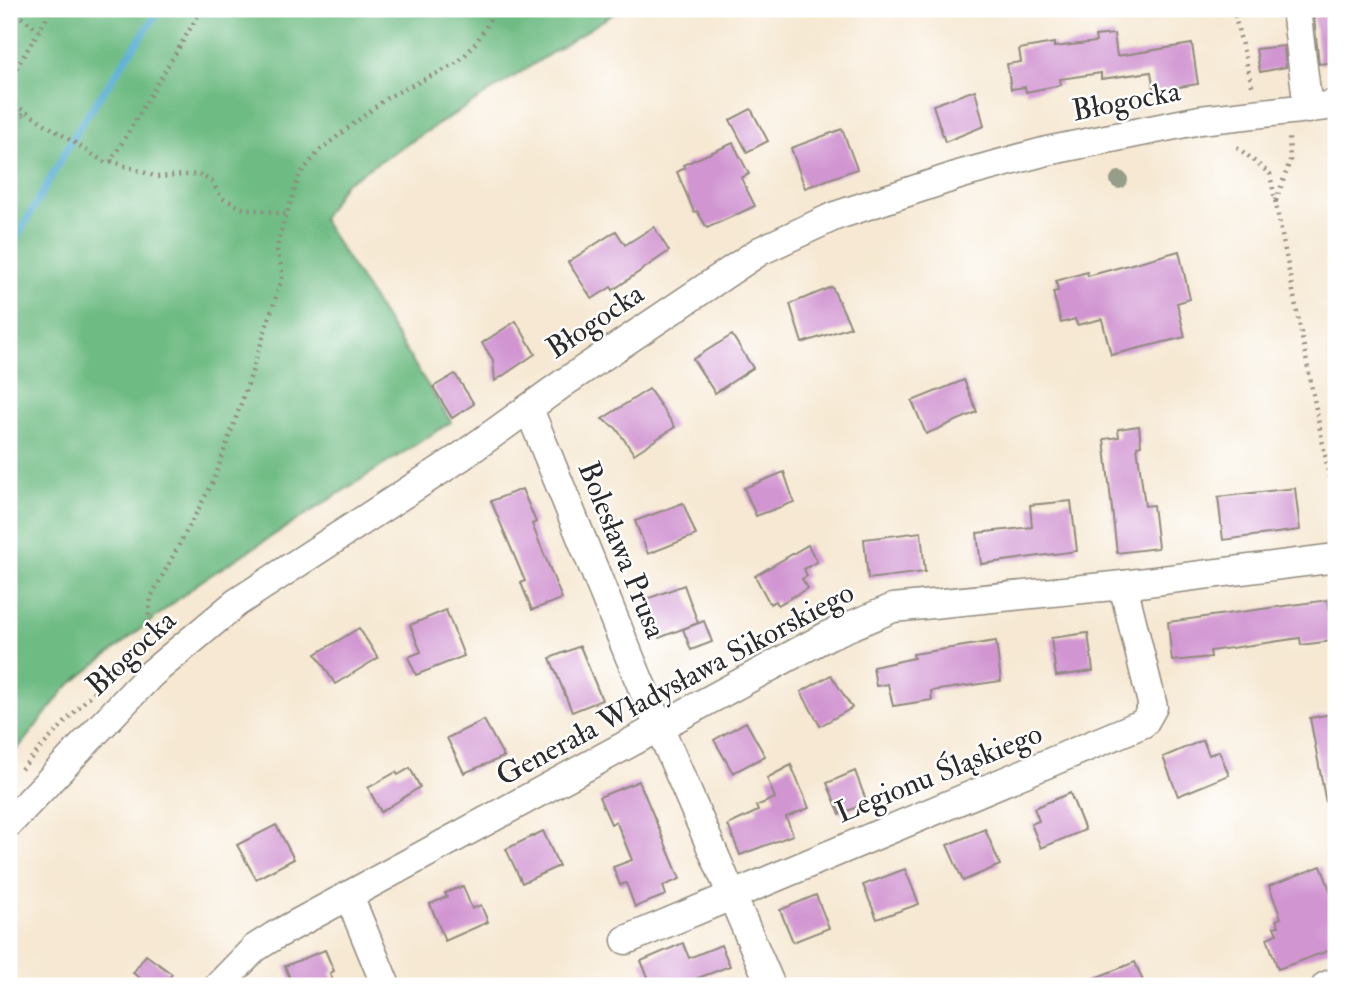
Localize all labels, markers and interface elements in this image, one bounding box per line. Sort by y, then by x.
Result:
street label: Błogocka [1069,72,1184,130]
street label: Błogocka [539,275,651,367]
street label: Bolesława Prusa [570,456,675,645]
street label: Generała Władysława Sikorskiego [490,574,860,794]
street label: Błogocka [78,602,184,704]
street label: Legionu Śląskiego [830,715,1048,831]

